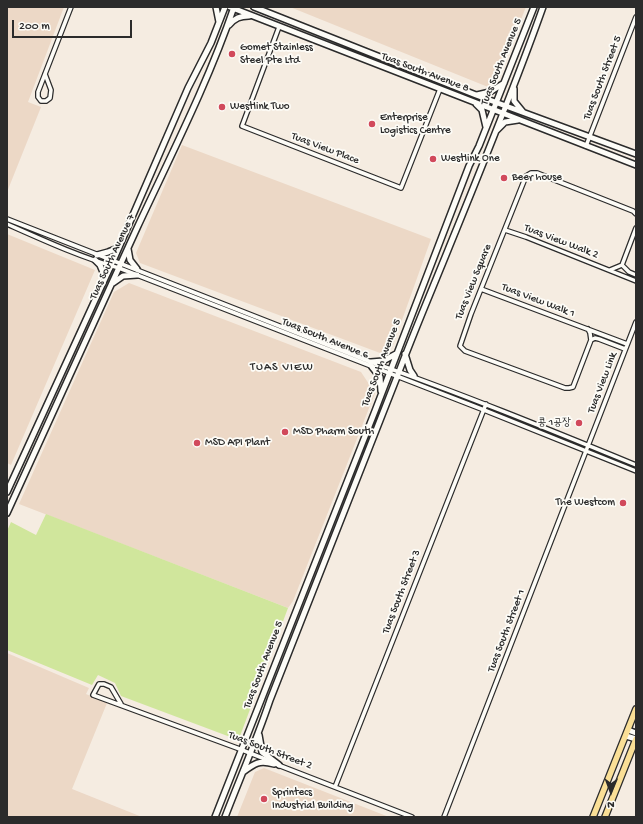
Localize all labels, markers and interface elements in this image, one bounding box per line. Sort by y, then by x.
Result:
scale bar [14,12,134,38]
street label: Tuas South Avenue 5 [479,17,525,107]
text: 200 m [19,20,50,34]
street label: Tuas South Street 5 [581,34,625,122]
place label: Gomet Stainless Steel Pte Ltd [240,41,313,67]
marker: Gomet Stainless Steel Pte Ltd [227,49,237,59]
street label: Tuas South Avenue 8 [379,50,471,96]
place label: Westlink Two [230,100,290,114]
marker: Westlink Two [217,102,227,112]
place label: Enterprise Logistics Centre [380,111,451,137]
marker: Enterprise Logistics Centre [367,119,377,129]
street label: Tuas View Place [289,130,361,168]
place label: Westlink One [441,152,500,166]
marker: Westlink One [428,154,438,164]
place label: Beer house [512,171,562,185]
marker: Beer house [499,173,509,183]
street label: Tuas South Avenue 7 [87,212,139,302]
street label: Tuas View Walk 2 [522,222,600,262]
street label: Tuas View Square [453,242,495,322]
street label: Tuas View Walk 1 [500,281,576,321]
street label: Tuas South Avenue 6 [280,316,370,362]
street label: Tuas South Avenue 5 [359,317,405,409]
street label: Tuas View Link [585,351,621,415]
district label: TUAS VIEW [250,361,314,375]
place label: 콩 1공장 [537,416,571,430]
marker: 콩 1공장 [574,418,584,428]
place label: MSD Pharm South [293,425,374,439]
marker: MSD Pharm South [280,427,290,437]
place label: MSD API Plant [205,436,270,450]
marker: MSD API Plant [192,438,202,448]
place label: The Westcom [556,496,615,510]
marker: The Westcom [618,498,628,508]
street label: Tuas South Street 3 [380,548,424,636]
street label: Tuas South Street 1 [485,588,529,674]
street label: Tuas South Avenue 5 [241,619,287,711]
street label: Tuas South Street 2 [226,729,314,773]
north arrow [591,772,631,812]
place label: Sprintecs Industrial Building [272,786,353,812]
marker: Sprintecs Industrial Building [259,794,269,804]
text: N [607,798,614,810]

